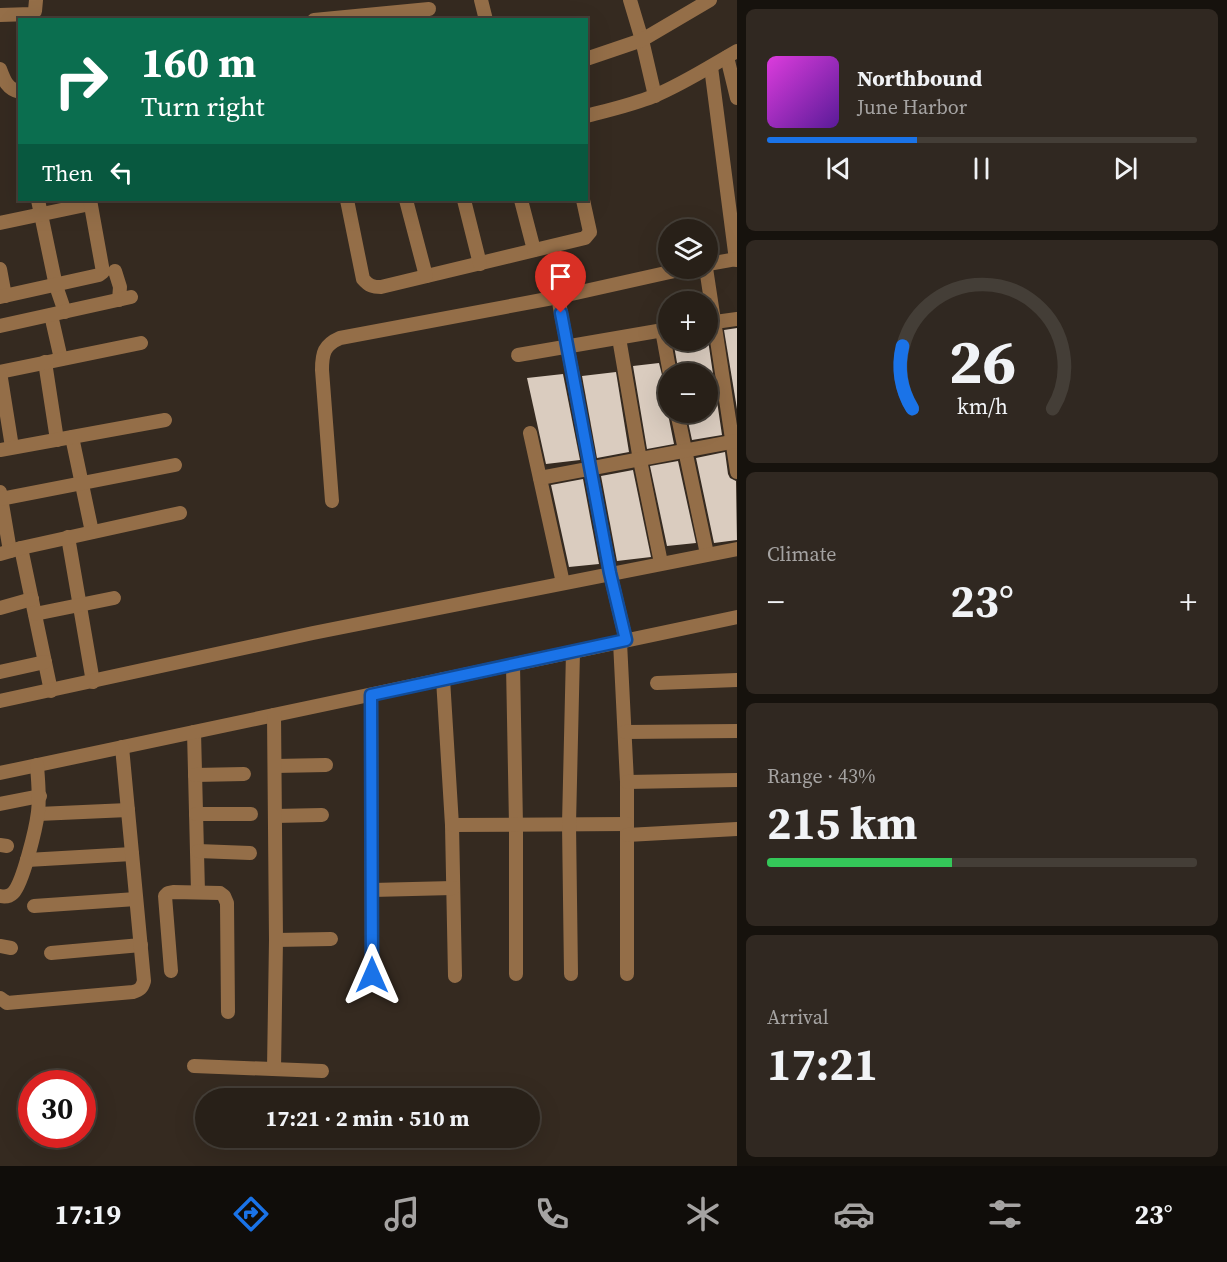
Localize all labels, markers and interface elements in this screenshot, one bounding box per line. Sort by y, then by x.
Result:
text: 160 m [141,33,256,91]
icon: right [42,42,120,120]
text: Northbound [857,63,982,93]
text: Turn right [141,88,265,125]
text: June Harbor [857,93,967,121]
icon: previous [822,152,855,185]
icon: pause [965,152,998,185]
icon: next [1109,152,1142,185]
icon: left [105,156,138,189]
text: Then [42,158,93,188]
map controls [658,219,718,423]
button: layers [658,219,718,279]
pin [535,251,586,313]
icon: arrive [544,260,577,293]
button: + [658,291,718,351]
text: 26 [948,318,1016,404]
button: − [658,363,718,423]
text: km/h [956,392,1008,421]
text: Climate [767,540,836,568]
text: 23° [950,570,1014,632]
text: − [767,579,785,624]
text: + [1179,579,1197,624]
text: Range · 43% [767,762,876,790]
text: 215 km [767,792,918,854]
position arrow [340,943,404,1007]
text: Arrival [767,1003,829,1031]
text: 17:21 [767,1033,878,1095]
speed limit sign: 30 [18,1070,96,1148]
text: 17:21 · 2 min · 510 m [266,1103,469,1133]
icon: directions [230,1193,272,1235]
icon: music [381,1193,423,1235]
icon: phone [531,1193,573,1235]
icon: climate [682,1193,724,1235]
icon: car [833,1193,875,1235]
icon: filters [984,1193,1026,1235]
text: 17:19 [54,1196,121,1233]
text: 23° [1134,1196,1173,1233]

